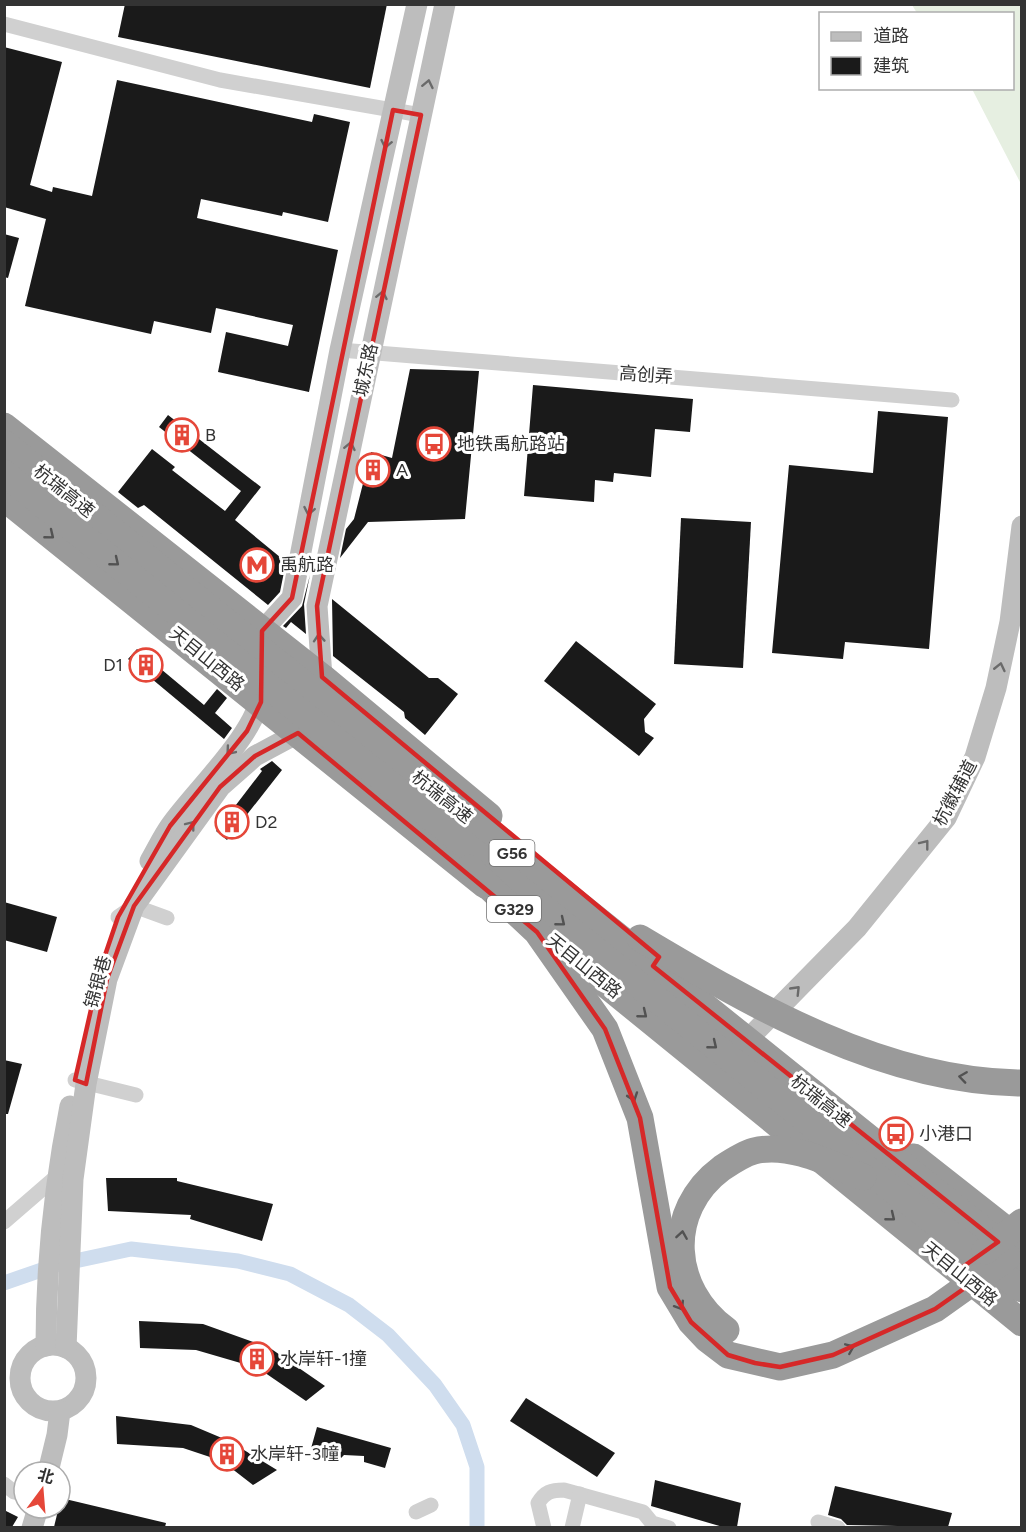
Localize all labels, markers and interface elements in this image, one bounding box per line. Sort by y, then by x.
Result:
legend [819,12,1014,90]
text: 道路 [873,25,909,47]
text: 建筑 [873,55,909,77]
one-way arrow [421,79,434,89]
one-way arrow [380,138,393,148]
one-way arrow [375,291,388,301]
street label: 城东路 [350,341,382,399]
street label: 高创弄 [618,362,674,388]
building icon: B [164,417,200,453]
place label: B [205,424,216,446]
bus stop icon: 地铁禹航路站 [416,426,452,462]
place label: 地铁禹航路站 [457,433,565,455]
one-way arrow [343,442,356,452]
building icon: A [355,452,391,488]
place label: A [396,459,408,481]
street label: 杭瑞高速 [29,460,99,522]
one-way arrow [303,506,316,516]
one-way arrow [43,527,54,538]
metro station icon: 禹航路 [239,547,275,583]
place label: 禹航路 [280,554,334,576]
one-way arrow [108,555,119,566]
street label: 天目山西路 [165,622,249,696]
one-way arrow [313,633,326,642]
building icon: D1 [128,647,164,683]
place label: D1 [103,654,123,676]
one-way arrow [993,662,1006,672]
one-way arrow [226,744,237,755]
street label: 杭徽辅道 [928,756,982,830]
street label: 杭瑞高速 [407,766,477,828]
building icon: D2 [214,804,250,840]
place label: D2 [255,811,277,833]
one-way arrow [184,820,195,831]
road number: G56 [490,840,534,866]
one-way arrow [917,840,928,851]
road number: G329 [487,896,541,922]
one-way arrow [554,915,565,926]
street label: 天目山西路 [542,929,626,1003]
street label: 锦银巷 [80,953,116,1011]
one-way arrow [788,987,799,998]
one-way arrow [636,1007,647,1018]
one-way arrow [706,1037,717,1048]
street label: 杭瑞高速 [786,1070,856,1132]
one-way arrow [959,1072,968,1084]
one-way arrow [625,1091,638,1102]
bus stop icon: 小港口 [878,1116,914,1152]
place label: 小港口 [919,1123,973,1145]
one-way arrow [884,1210,895,1221]
one-way arrow [675,1231,687,1240]
street label: 天目山西路 [918,1237,1002,1311]
one-way arrow [673,1300,685,1310]
building icon: 水岸轩-1撞 [239,1341,275,1377]
one-way arrow [843,1343,854,1355]
place label: 水岸轩-1撞 [280,1348,367,1370]
building icon: 水岸轩-3幢 [209,1436,245,1472]
place label: 水岸轩-3幢 [250,1443,339,1465]
north arrow [12,1460,72,1520]
text: 北 [36,1465,56,1487]

